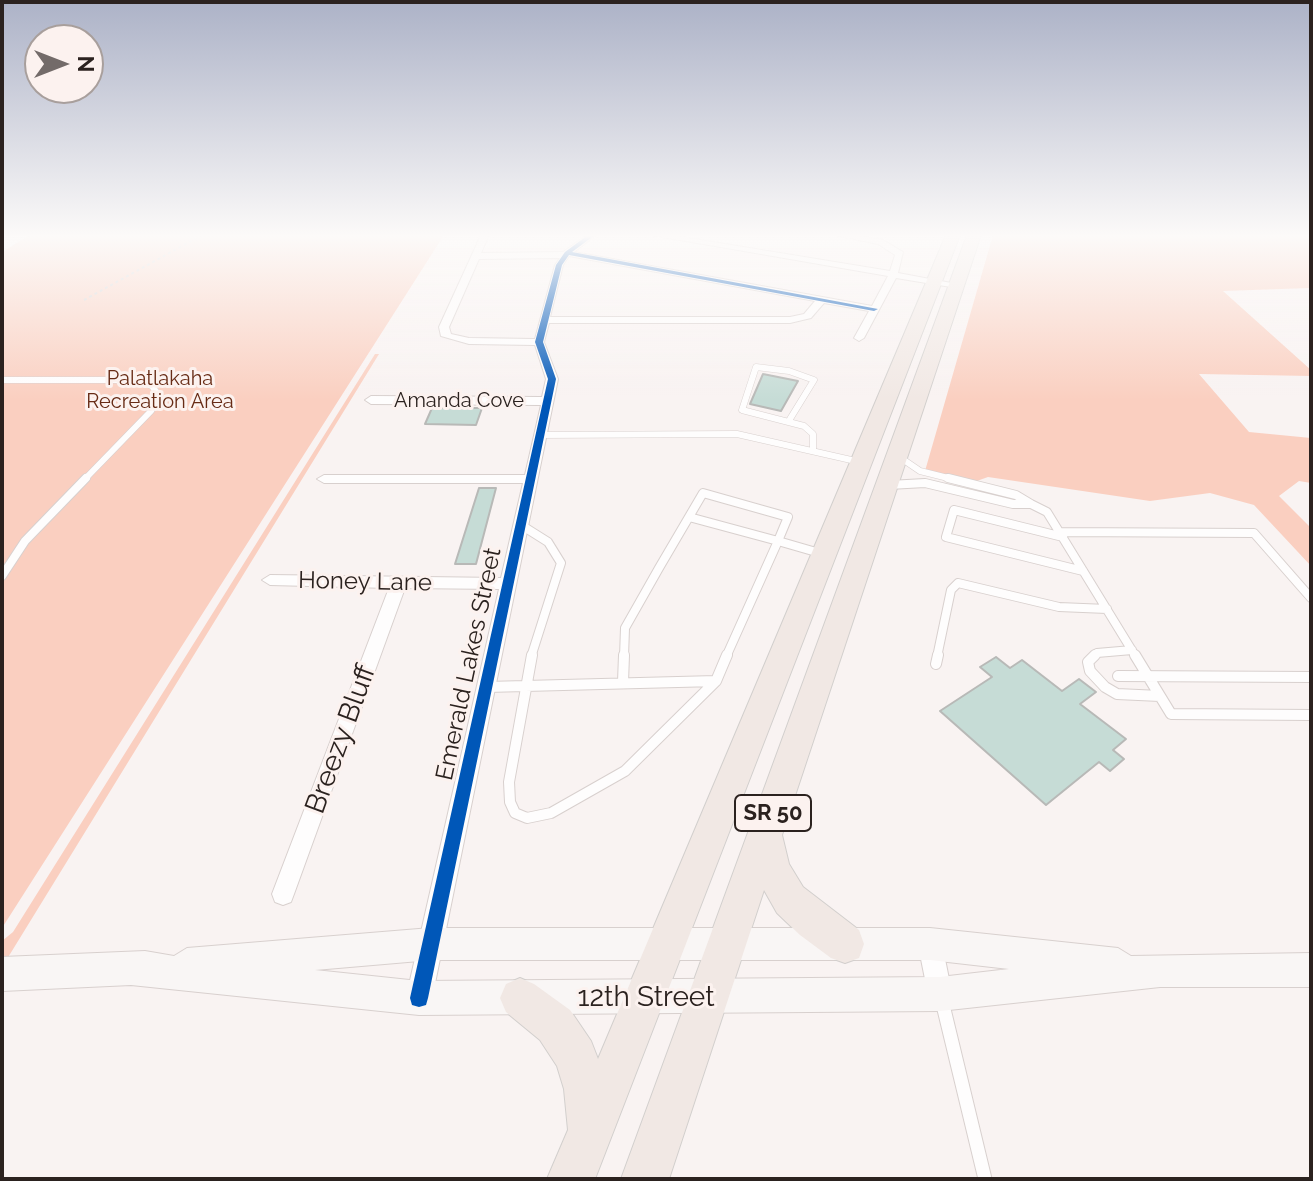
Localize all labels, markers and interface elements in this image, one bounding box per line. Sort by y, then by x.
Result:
north arrow [24,24,104,104]
text: N [73,56,99,72]
park label: Palatlakaha Recreation Area [86,367,234,414]
street label: Amanda Cove [394,389,524,413]
street label: Emerald Lakes Street [430,545,508,783]
street label: Honey Lane [298,566,432,598]
street label: Breezy Bluff [299,660,383,818]
road number: SR 50 [735,795,811,831]
street label: 12th Street [577,981,715,1015]

